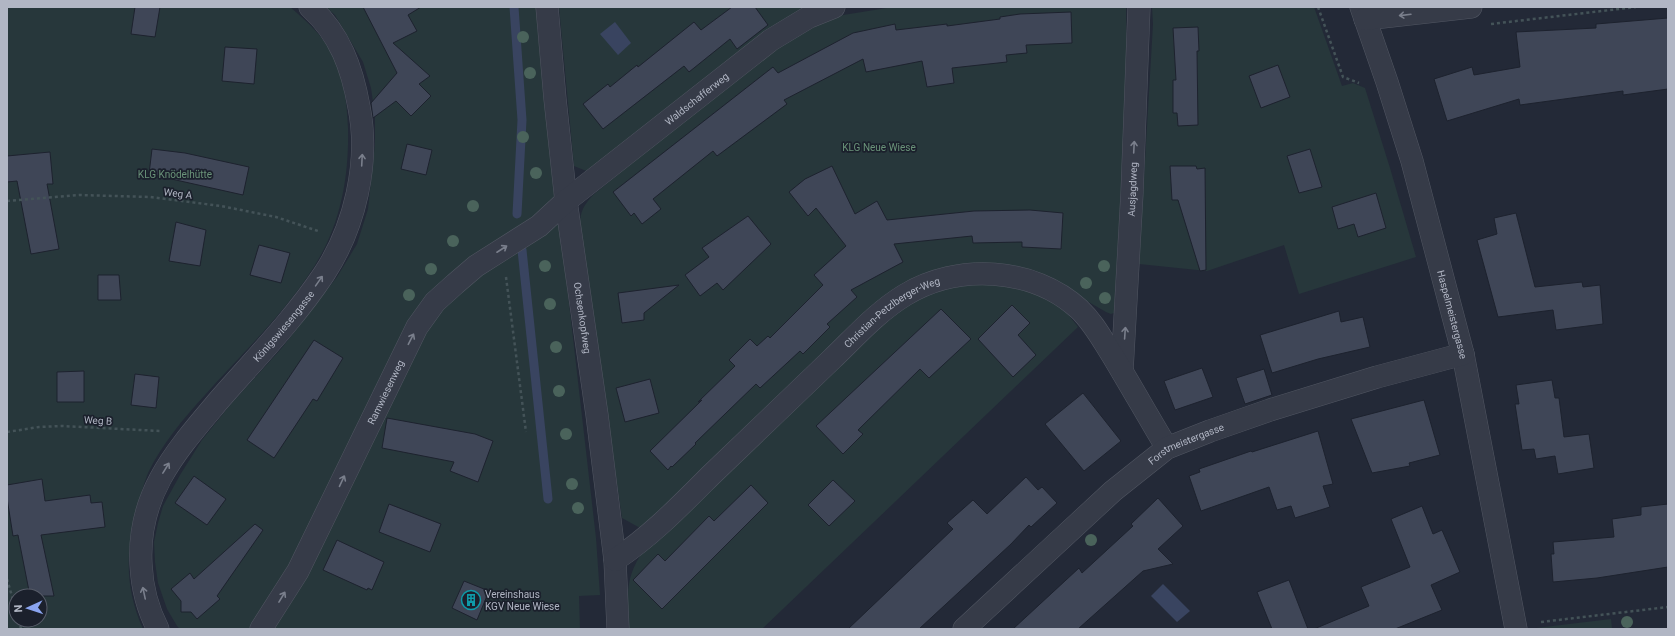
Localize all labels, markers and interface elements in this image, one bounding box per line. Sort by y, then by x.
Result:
one-way arrow [1399,11,1412,19]
street label: Waldschafferweg [663,71,731,127]
one-way arrow [1131,141,1138,154]
park label: KLG Neue Wiese [842,142,916,153]
one-way arrow [358,154,365,167]
street label: Ausjagdweg [1126,162,1139,217]
park label: KLG Knödelhütte [138,169,212,180]
street label: Weg A [163,186,193,201]
one-way arrow [496,245,507,253]
street label: Haspelmeistergasse [1435,269,1469,360]
street label: Christian-Petzlberger-Weg [842,275,941,350]
one-way arrow [315,276,323,287]
street label: Ochsenkopfweg [572,281,593,354]
street label: Königswiesengasse [251,289,316,364]
one-way arrow [1121,327,1128,340]
one-way arrow [408,333,415,345]
street label: Ramwiesenweg [365,358,406,426]
street label: Weg B [84,414,112,427]
street label: Forstmeistergasse [1146,422,1225,467]
one-way arrow [162,463,170,474]
one-way arrow [339,476,346,488]
one-way arrow [140,586,148,599]
north arrow [8,588,48,628]
building icon: Vereinshaus KGV Neue Wiese [460,589,482,611]
place label: Vereinshaus KGV Neue Wiese [485,589,560,612]
one-way arrow [279,591,287,603]
text: N [12,604,25,613]

